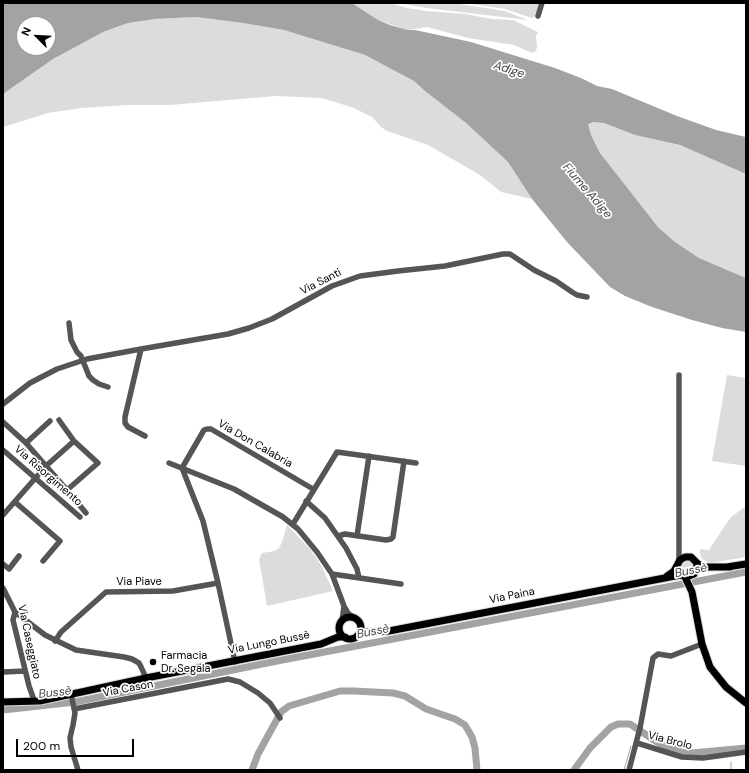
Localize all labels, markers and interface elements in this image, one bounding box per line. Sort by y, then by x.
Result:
north arrow [16,16,56,56]
text: N [18,25,34,38]
water label: Adige [492,58,526,82]
water label: Fiume Adige [559,160,615,222]
street label: Via Santi [298,266,344,298]
street label: Via Don Calabria [215,417,295,471]
street label: Via Risorgimento [11,443,85,509]
water label: Bussè [673,561,709,581]
street label: Via Piave [116,575,162,589]
street label: Via Paina [488,585,536,607]
street label: Via Caseggiato [15,603,43,681]
water label: Bussè [355,622,391,642]
street label: Via Lungo Bussè [227,629,311,657]
place label: Farmacia Dr. Segala [161,649,210,675]
marker: Farmacia Dr. Segala [148,657,158,667]
street label: Via Cason [102,678,154,700]
water label: Bussè [38,684,72,702]
street label: Via Brolo [647,729,693,753]
scale bar [18,731,136,757]
text: 200 m [23,738,60,754]

